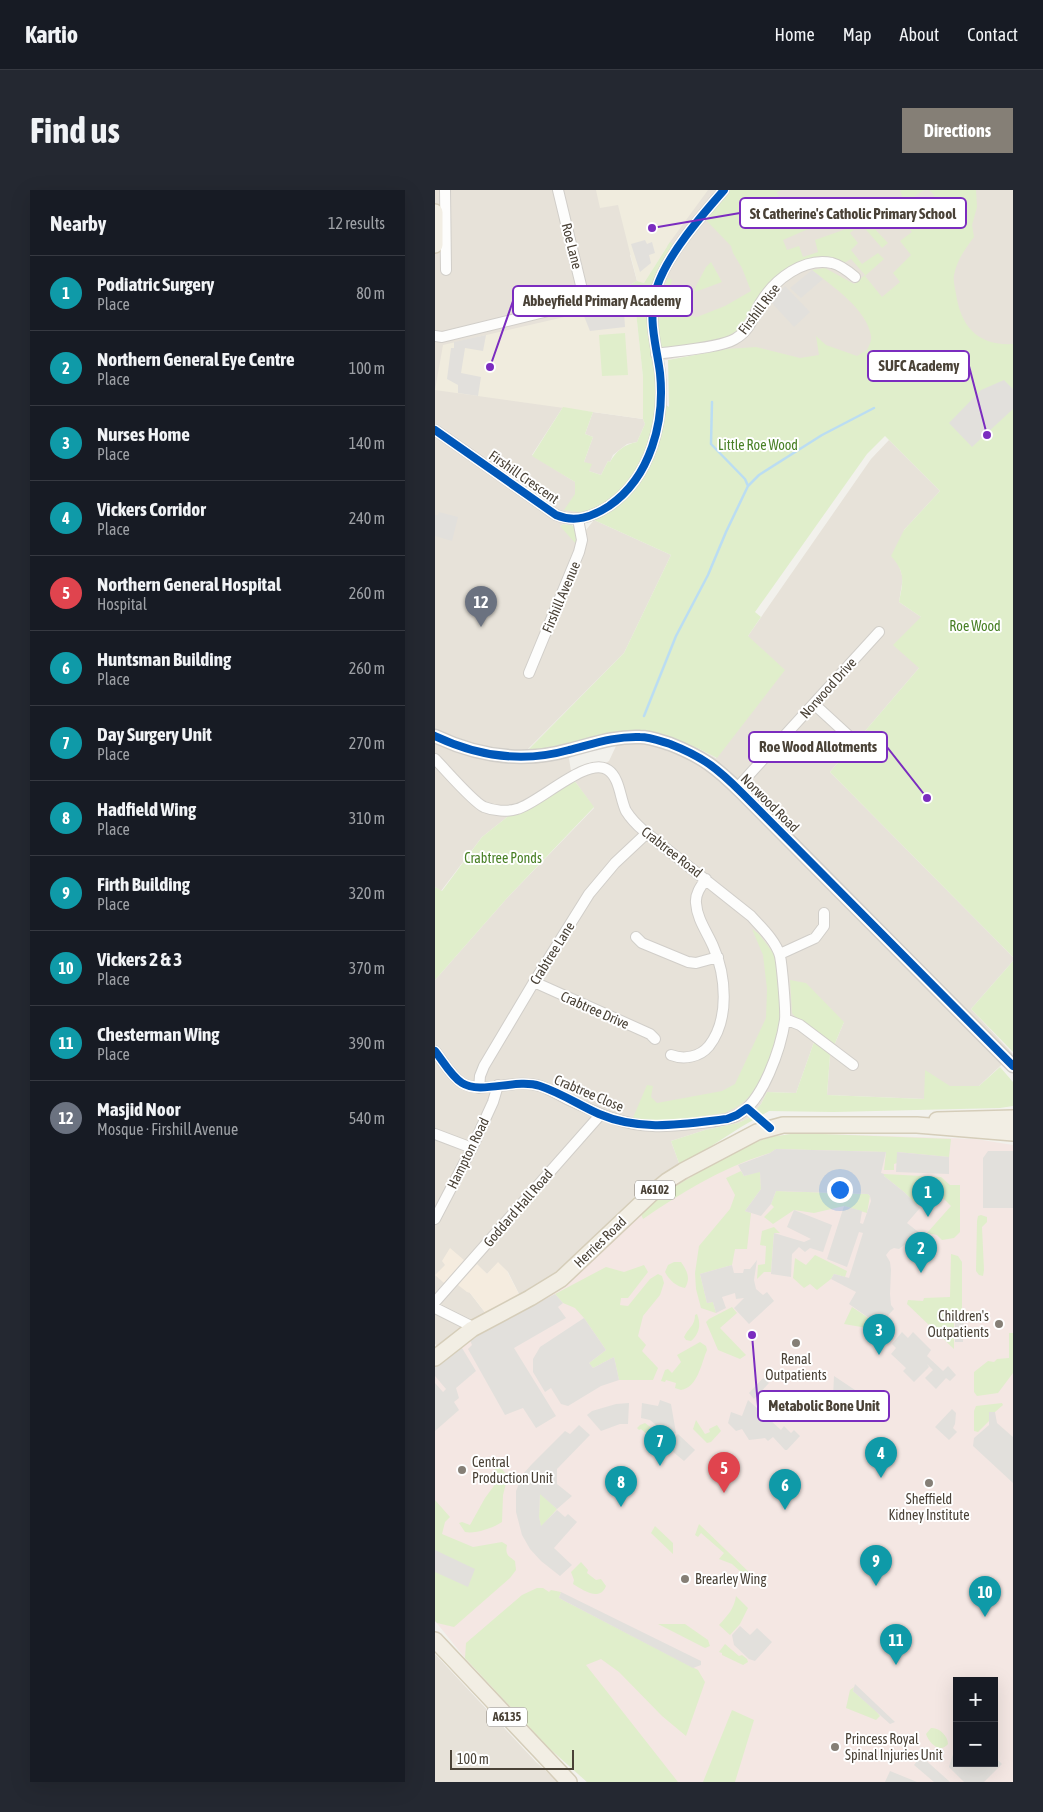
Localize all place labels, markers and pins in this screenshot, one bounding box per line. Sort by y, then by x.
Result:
callout: St Catherine's Catholic Primary School [740,198,966,228]
callout: Abbeyfield Primary Academy [513,286,692,316]
callout: SUFC Academy [868,351,969,381]
pin: 12 [465,586,497,627]
callout: Roe Wood Allotments [749,732,887,762]
pin: 1 [912,1176,944,1217]
pin: 2 [905,1232,937,1273]
place label: Children's Outpatients [928,1308,989,1340]
pin: 3 [863,1314,895,1355]
marker: Children's Outpatients [993,1318,1005,1330]
marker: Renal Outpatients [790,1337,802,1349]
place label: Renal Outpatients [765,1351,827,1383]
callout: Metabolic Bone Unit [758,1391,889,1421]
pin: 7 [644,1425,676,1466]
pin: 4 [865,1437,897,1478]
pin: 5 [708,1452,740,1493]
place label: Central Production Unit [472,1454,553,1486]
marker: Central Production Unit [456,1464,468,1476]
pin: 8 [605,1466,637,1507]
pin: 6 [769,1469,801,1510]
marker: Sheffield Kidney Institute [923,1477,935,1489]
place label: Sheffield Kidney Institute [888,1491,970,1523]
pin: 9 [860,1545,892,1586]
place label: Brearley Wing [695,1571,766,1587]
marker: Brearley Wing [679,1573,691,1585]
pin: 10 [969,1576,1001,1617]
pin: 11 [880,1624,912,1665]
place label: Princess Royal Spinal Injuries Unit [845,1731,943,1763]
marker: Princess Royal Spinal Injuries Unit [829,1741,841,1753]

